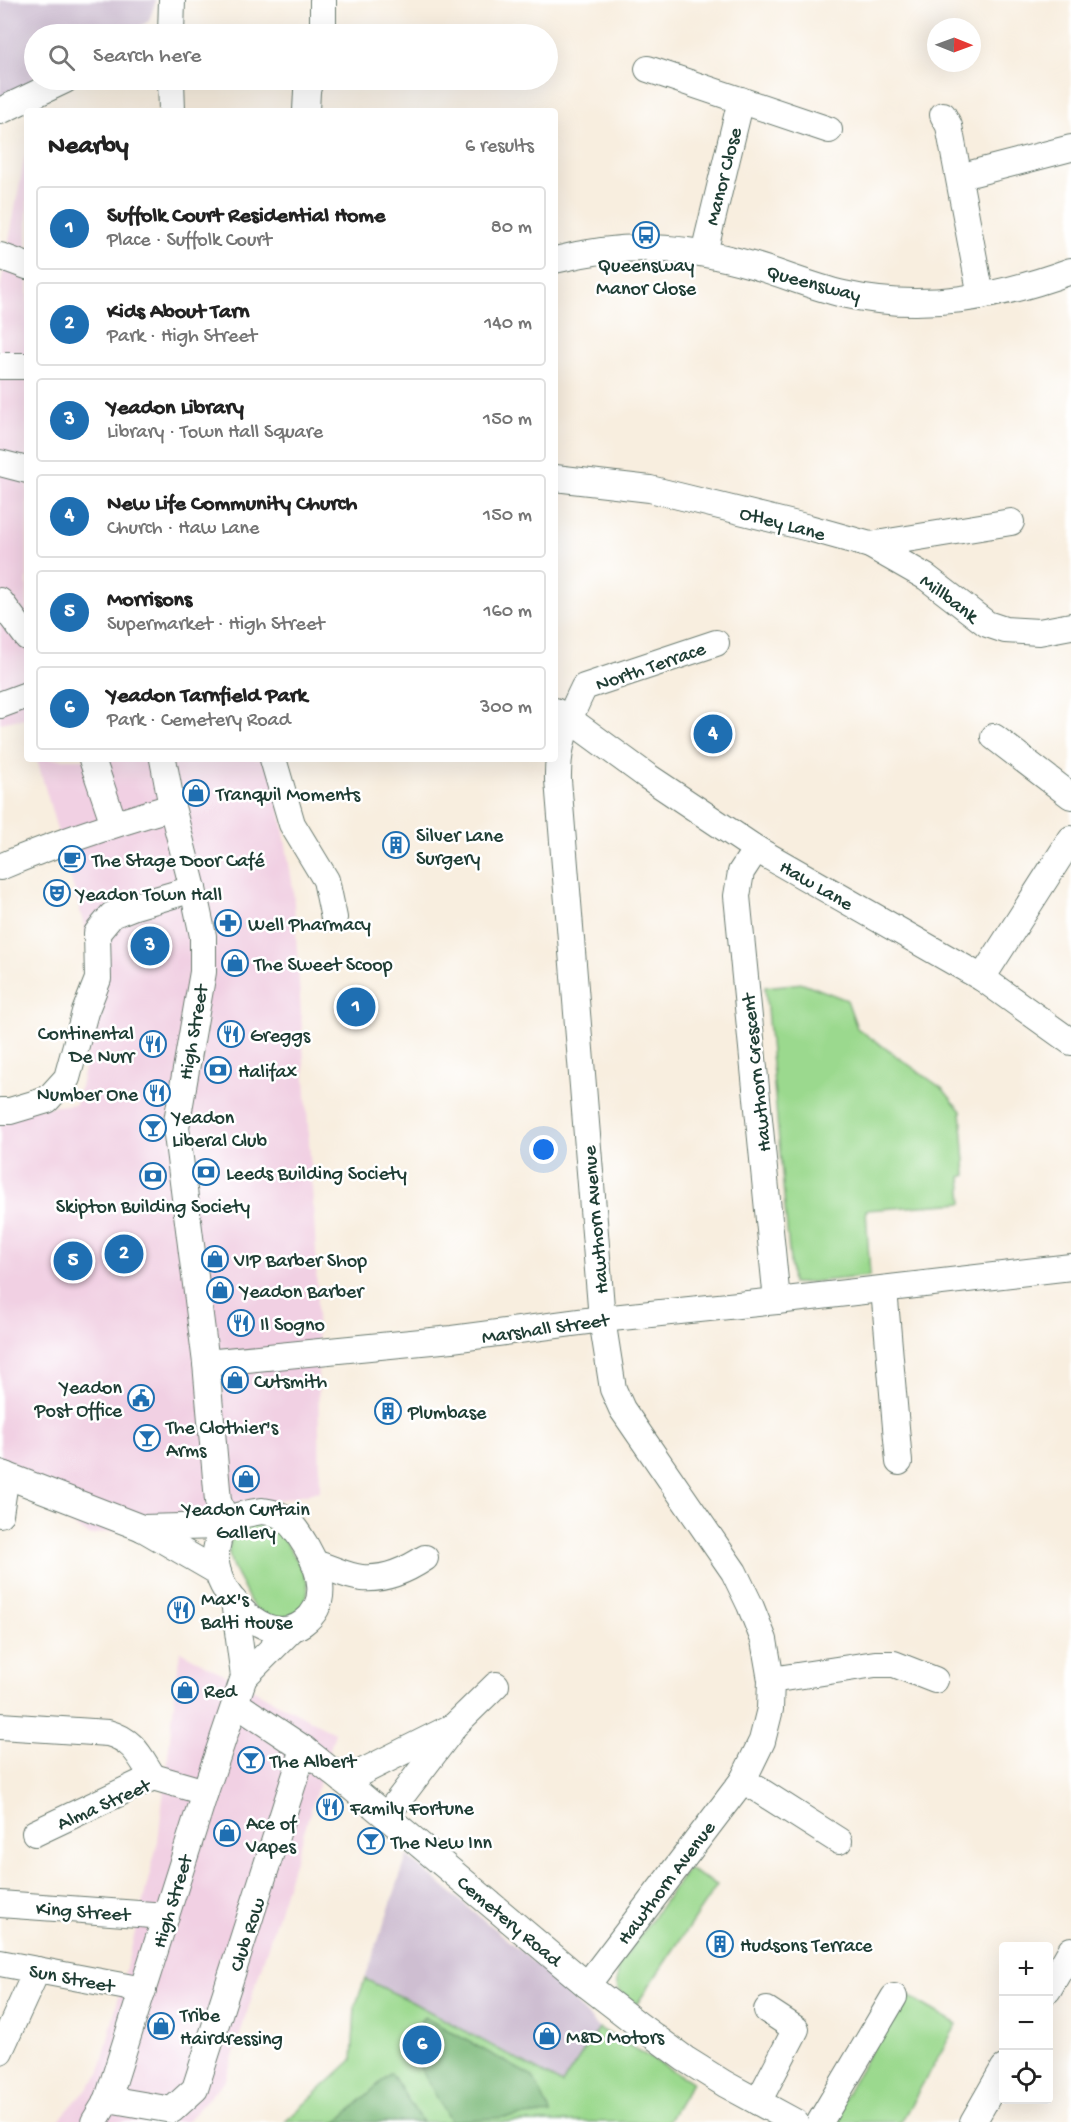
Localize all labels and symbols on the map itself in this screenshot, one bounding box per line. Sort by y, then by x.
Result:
north arrow [927,18,981,72]
street label: Manor Close [702,125,749,228]
bus stop icon: Queensway Manor Close [631,220,661,250]
place label: Queensway Manor Close [596,256,697,302]
street label: Queensway [763,262,863,309]
street label: Otley Lane [737,503,828,548]
street label: Millbank [914,570,983,630]
street label: North Terrace [593,639,710,698]
pin: 4 [694,712,732,756]
shop icon: Tranquil Moments [181,778,211,808]
place label: Tranquil Moments [215,785,361,808]
place label: Silver Lane Surgery [416,826,504,872]
building icon: Silver Lane Surgery [381,830,411,860]
cafe icon: The Stage Door Café [57,844,87,874]
place label: The Stage Door Café [91,851,265,874]
street label: Haw Lane [774,857,857,918]
theatre icon: Yeadon Town Hall [42,878,72,908]
place label: Yeadon Town Hall [74,885,222,908]
pharmacy icon: Well Pharmacy [213,908,243,938]
place label: Well Pharmacy [248,915,371,938]
pin: 3 [130,924,170,968]
shop icon: The Sweet Scoop [220,948,250,978]
place label: The Sweet Scoop [253,955,393,978]
street label: High Street [176,982,215,1082]
pin: 1 [336,984,376,1030]
street label: Hawthorn Crescent [739,991,778,1153]
restaurant icon: Greggs [216,1019,246,1049]
place label: Continental De Nurr [38,1024,136,1070]
place label: Greggs [250,1026,311,1049]
restaurant icon: Continental De Nurr [138,1029,168,1059]
bank icon: Halifax [203,1055,233,1085]
place label: Halifax [238,1062,297,1085]
restaurant icon: Number One [142,1078,172,1108]
place label: Number One [37,1085,139,1108]
place label: Yeadon Liberal Club [170,1108,267,1154]
bar icon: Yeadon Liberal Club [138,1113,168,1143]
your location [529,1135,558,1164]
street label: Hawthorn Avenue [579,1144,615,1295]
bank icon: Leeds Building Society [191,1157,221,1187]
bank icon: Skipton Building Society [138,1161,168,1191]
place label: Leeds Building Society [226,1164,407,1187]
place label: Skipton Building Society [56,1197,250,1220]
pin: 2 [104,1232,144,1276]
pin: 5 [54,1238,92,1284]
shop icon: VIP Barber Shop [200,1244,230,1274]
place label: VIP Barber Shop [233,1251,367,1274]
shop icon: Yeadon Barber [205,1275,235,1305]
place label: Yeadon Barber [238,1282,365,1305]
restaurant icon: Il Sogno [226,1308,256,1338]
street label: Marshall Street [480,1310,612,1351]
place label: Il Sogno [260,1315,325,1338]
shop icon: Cutsmith [220,1365,250,1395]
place label: Cutsmith [254,1372,327,1395]
place label: Yeadon Post Office [34,1378,123,1424]
public building icon: Yeadon Post Office [126,1383,156,1413]
building icon: Plumbase [373,1396,403,1426]
place label: Plumbase [407,1403,487,1426]
place label: The Clothier's Arms [165,1418,279,1464]
bar icon: The Clothier's Arms [132,1423,162,1453]
shop icon: Yeadon Curtain Gallery [231,1464,261,1494]
place label: Yeadon Curtain Gallery [180,1500,310,1546]
place label: Max's Balti House [200,1590,294,1636]
restaurant icon: Max's Balti House [166,1595,196,1625]
shop icon: Red [170,1675,200,1705]
place label: Red [204,1682,239,1705]
bar icon: The Albert [236,1745,266,1775]
place label: The Albert [269,1752,358,1775]
street label: Alma Street [54,1775,156,1837]
restaurant icon: Family Fortune [315,1792,345,1822]
place label: Family Fortune [349,1799,475,1822]
place label: Ace of Vapes [245,1814,298,1860]
street label: Hawthorn Avenue [614,1817,722,1950]
shop icon: Ace of Vapes [212,1818,242,1848]
bar icon: The New Inn [356,1826,386,1856]
place label: The New Inn [390,1833,492,1856]
street label: High Street [149,1851,200,1951]
street label: Cemetery Road [451,1872,566,1975]
street label: Club Row [227,1895,272,1975]
street label: King Street [35,1899,132,1928]
building icon: Hudsons Terrace [705,1929,735,1959]
place label: Hudsons Terrace [740,1936,873,1959]
street label: Sun Street [27,1961,118,2000]
place label: Tribe Hairdressing [179,2006,283,2052]
shop icon: Tribe Hairdressing [146,2011,176,2041]
shop icon: M&D Motors [532,2021,562,2051]
pin: 6 [402,2022,442,2068]
place label: M&D Motors [566,2028,665,2051]

